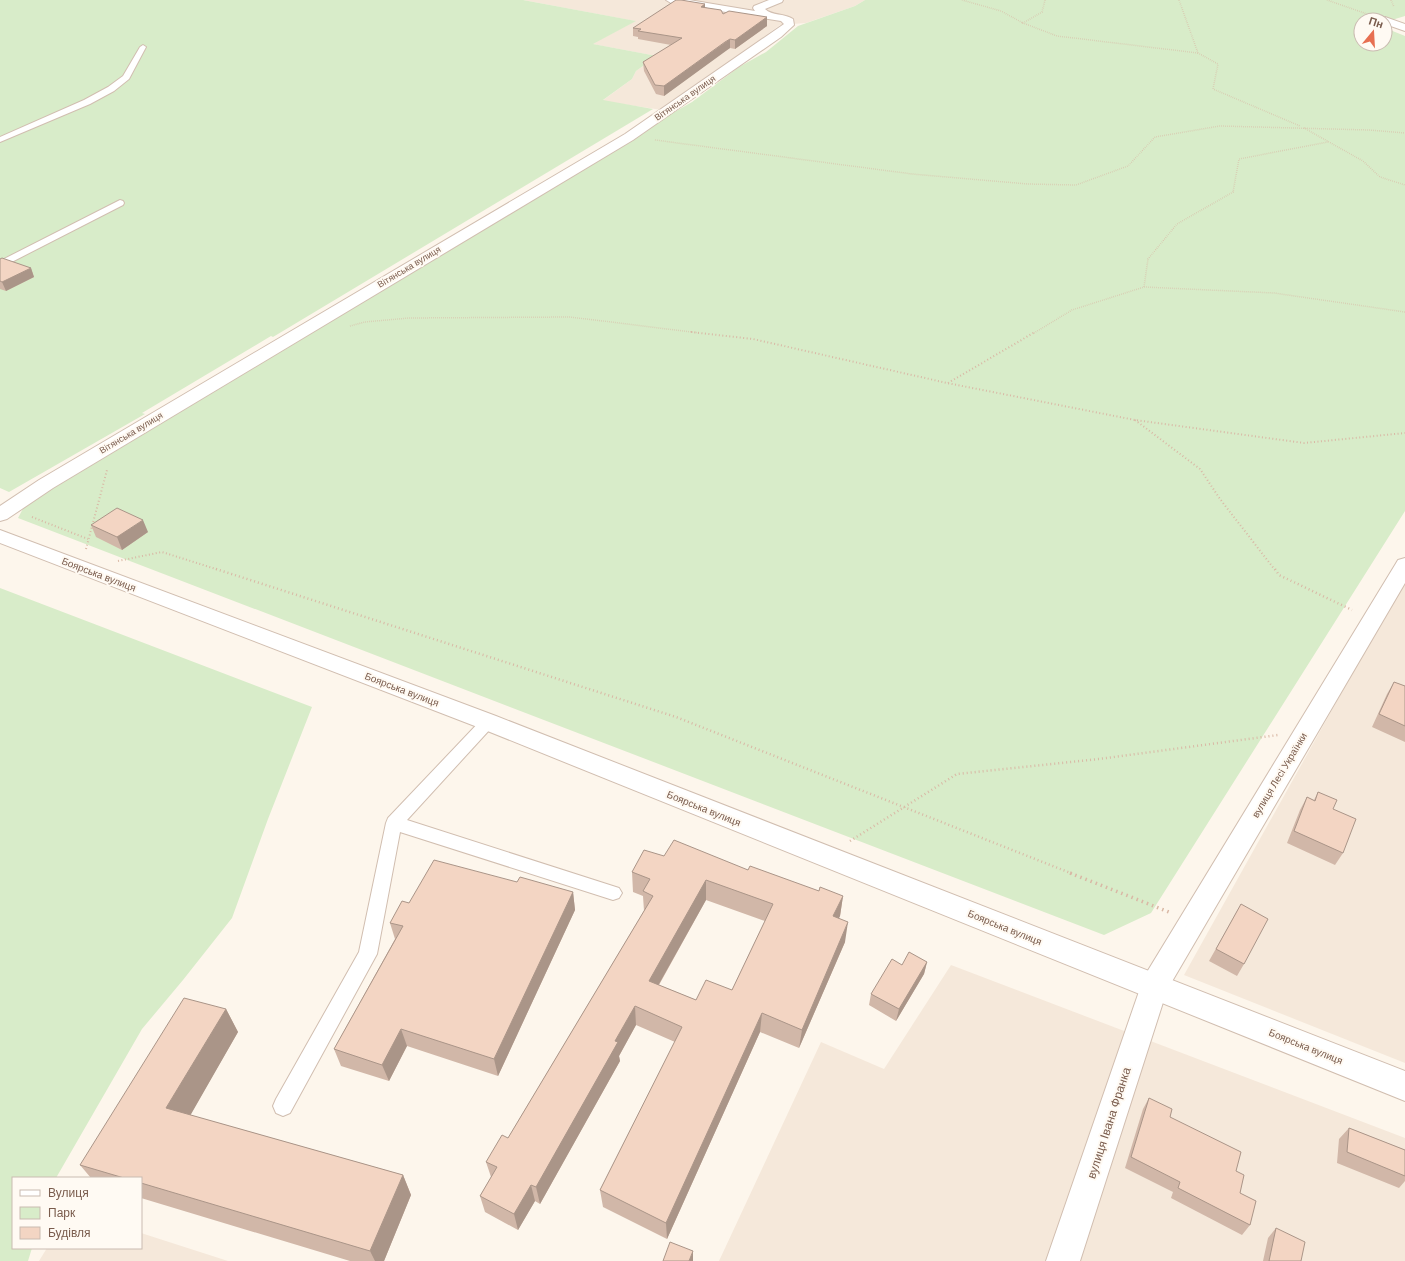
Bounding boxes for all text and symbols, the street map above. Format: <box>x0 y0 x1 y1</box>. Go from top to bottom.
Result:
north arrow <box>1353 12 1393 52</box>
text: Пн <box>1367 14 1385 31</box>
street label: Вітянська вулиця <box>652 72 718 124</box>
street label: Вітянська вулиця <box>375 243 443 291</box>
street label: Вітянська вулиця <box>97 409 165 457</box>
street label: Боярська вулиця <box>60 554 138 595</box>
street label: Боярська вулиця <box>363 669 441 710</box>
street label: вулиця Лесі Українки <box>1249 730 1310 820</box>
street label: Боярська вулиця <box>665 788 743 829</box>
street label: Боярська вулиця <box>966 907 1044 948</box>
street label: Боярська вулиця <box>1267 1026 1345 1067</box>
street label: вулиця Івана Франка <box>1083 1065 1135 1181</box>
legend <box>12 1177 142 1249</box>
text: Вулиця <box>48 1185 89 1201</box>
text: Парк <box>48 1205 76 1221</box>
text: Будівля <box>48 1225 90 1241</box>

